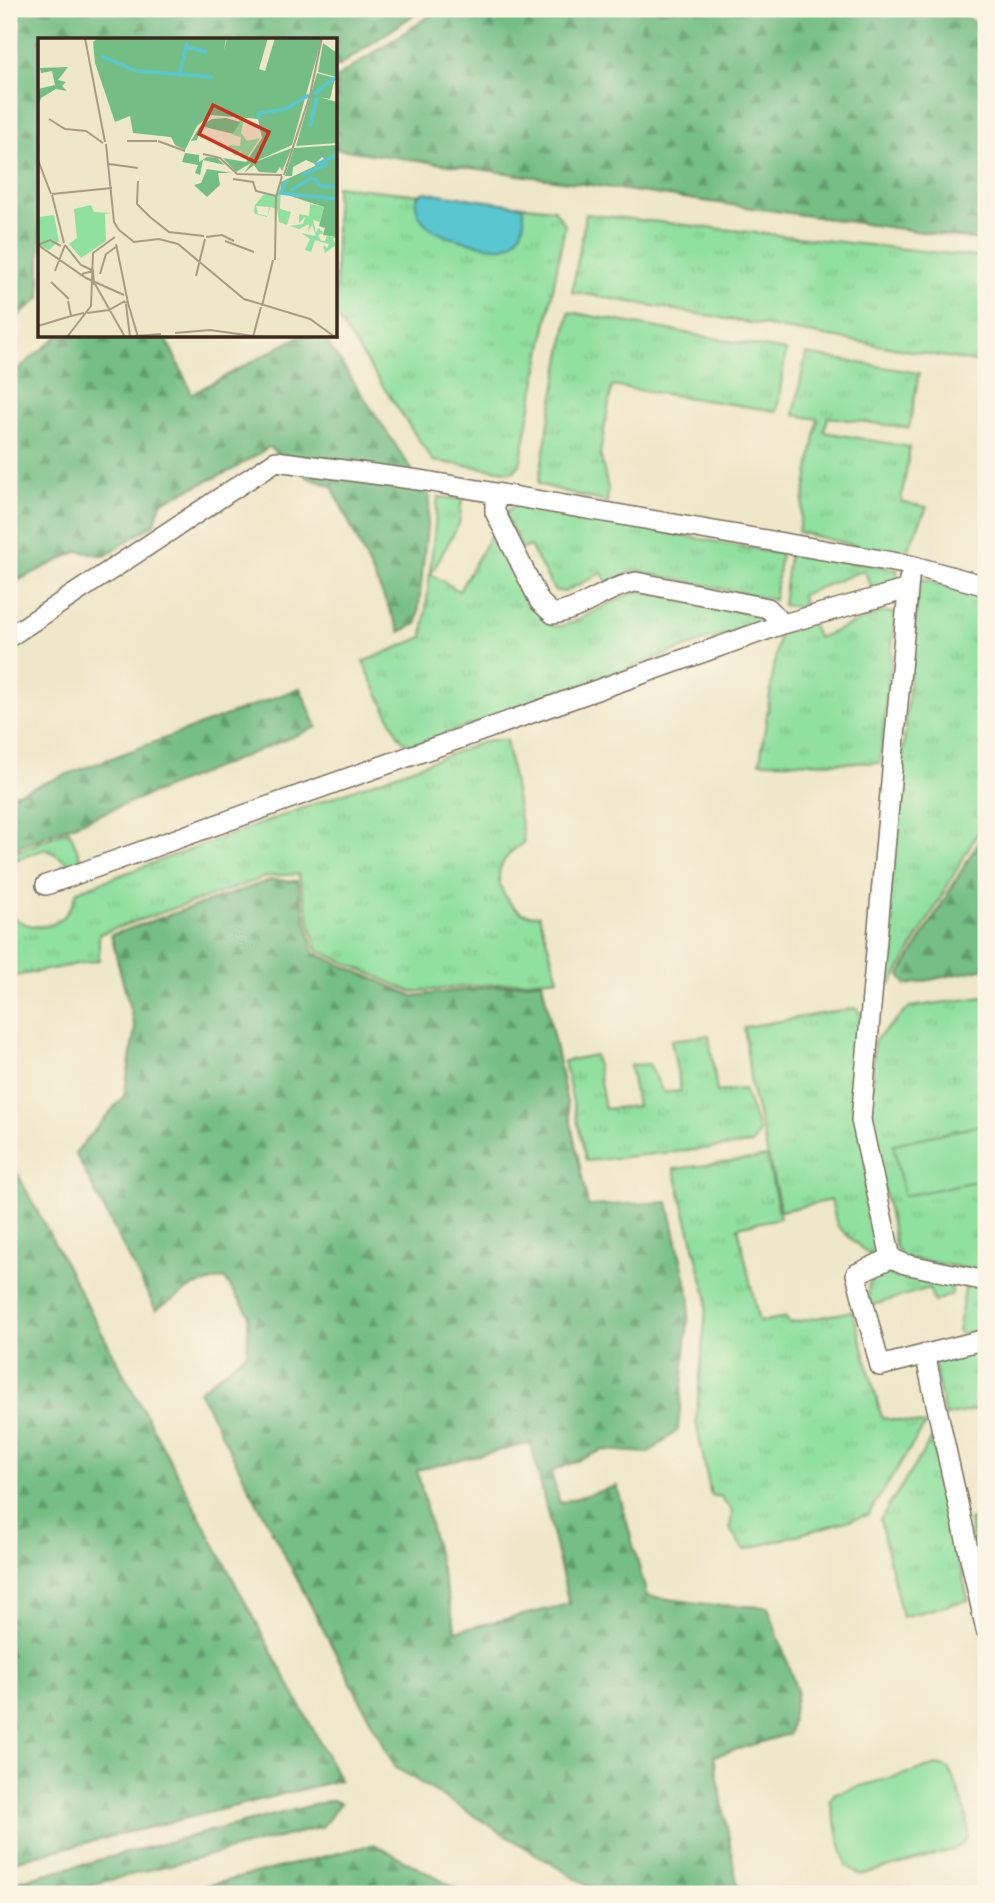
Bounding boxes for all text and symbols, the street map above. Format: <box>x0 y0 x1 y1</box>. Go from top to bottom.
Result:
inset map <box>38 38 338 338</box>

